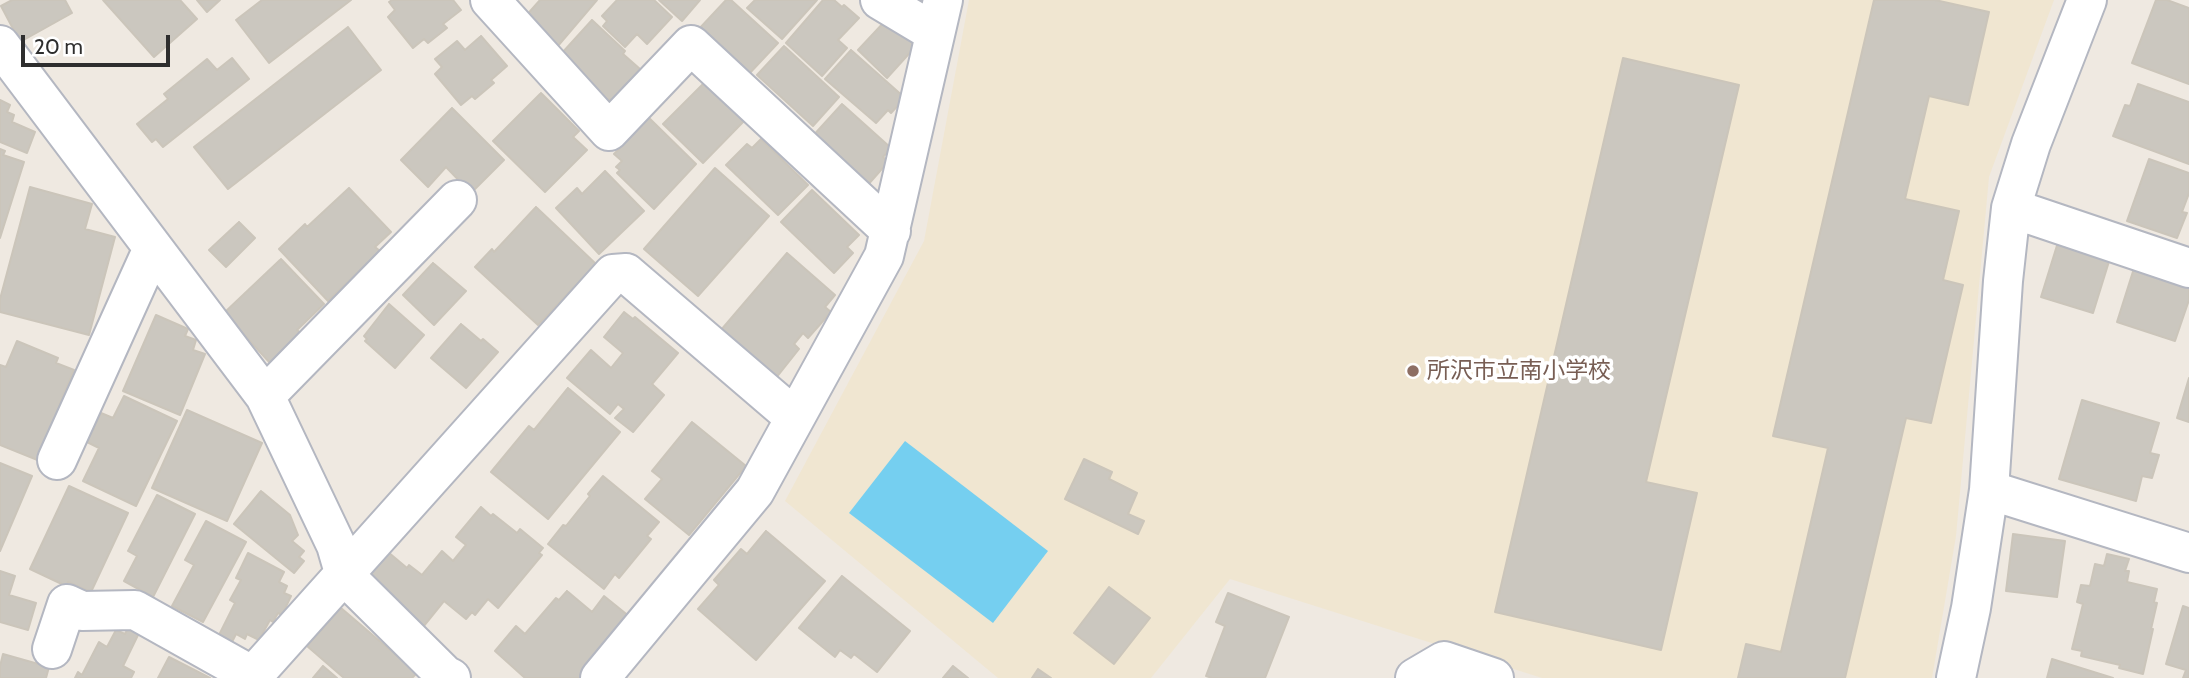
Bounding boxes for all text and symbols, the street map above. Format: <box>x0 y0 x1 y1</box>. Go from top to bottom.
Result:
scale bar <box>24 21 173 65</box>
text: 20 m <box>34 34 83 59</box>
place label: 所沢市立南小学校 <box>1427 357 1611 385</box>
marker: 所沢市立南小学校 <box>1405 363 1421 379</box>

